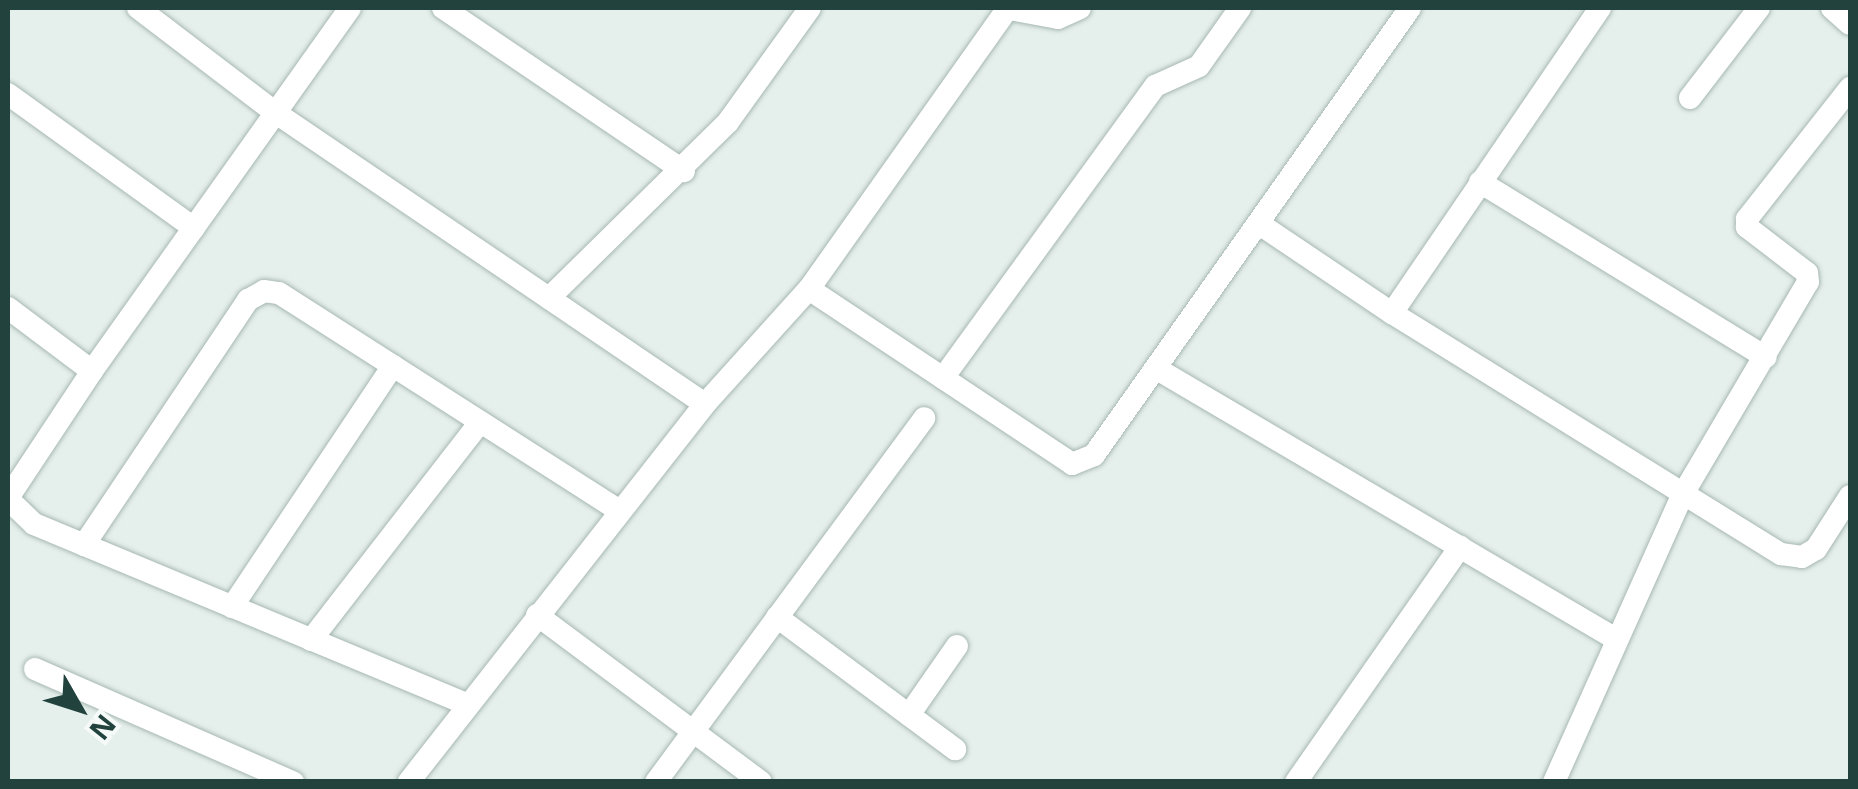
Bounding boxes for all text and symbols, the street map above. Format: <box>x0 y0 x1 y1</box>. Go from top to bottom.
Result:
north arrow <box>30 659 130 759</box>
text: N <box>81 707 125 749</box>

